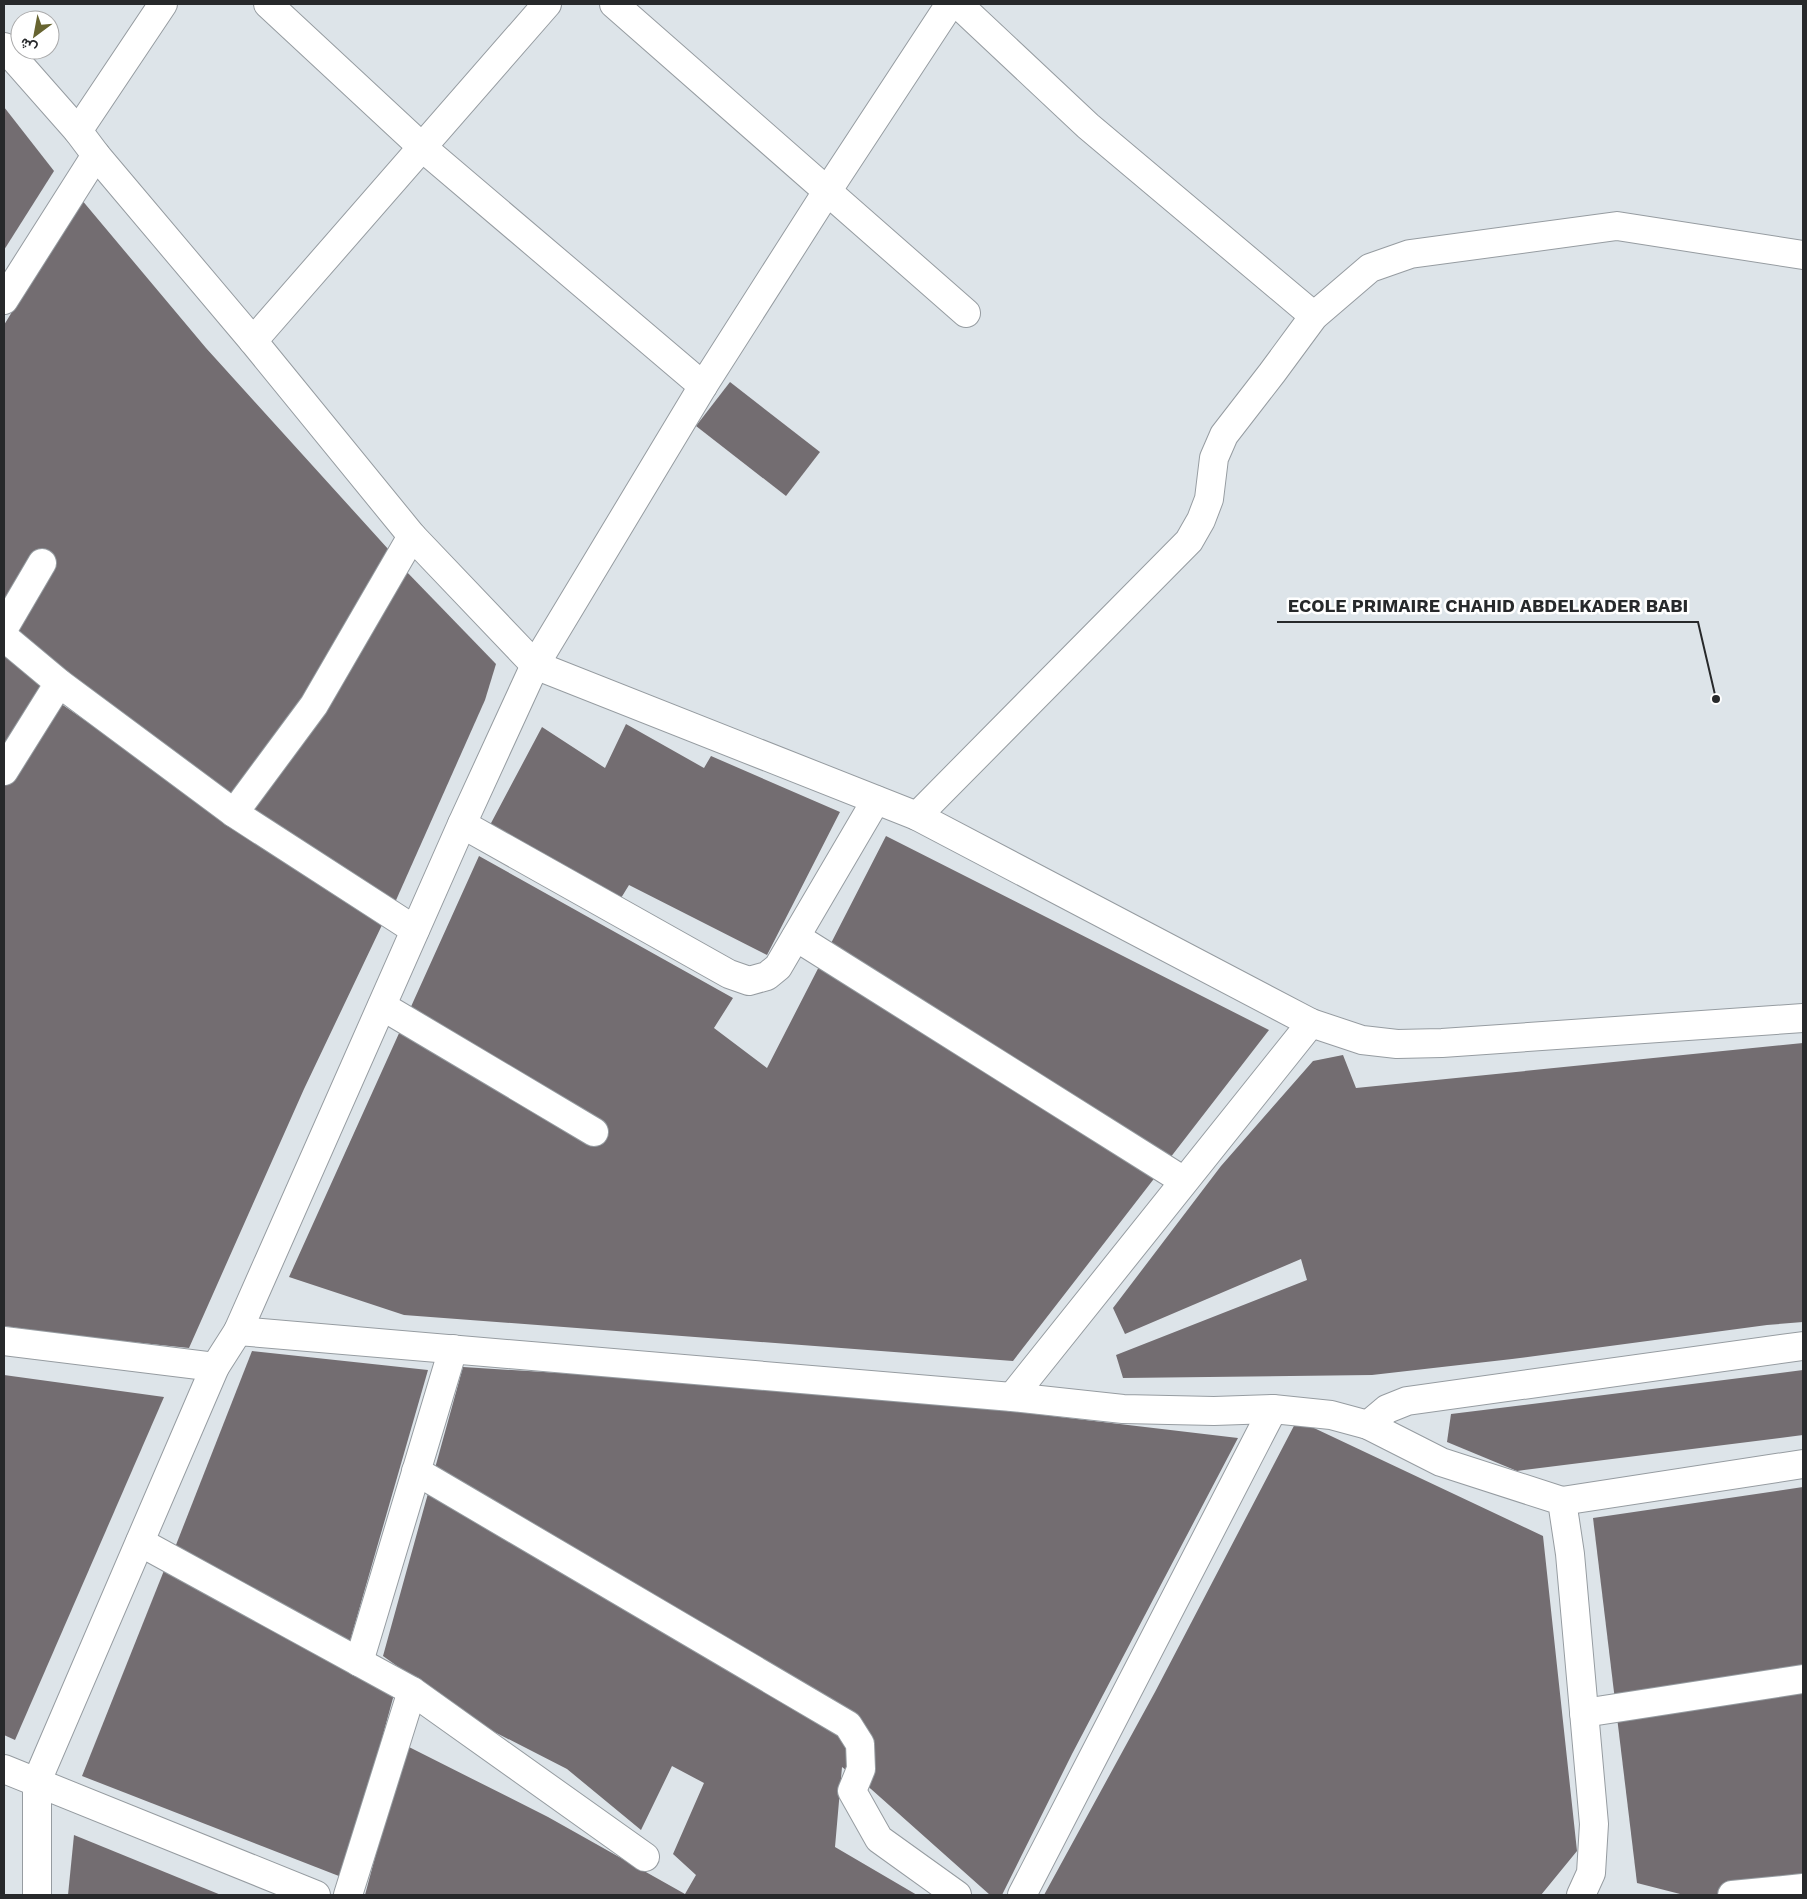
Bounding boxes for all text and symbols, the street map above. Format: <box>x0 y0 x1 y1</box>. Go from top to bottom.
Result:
north arrow <box>10 10 60 60</box>
text: ش <box>17 34 40 57</box>
callout: ECOLE PRIMAIRE CHAHID ABDELKADER BABI <box>1277 589 1698 622</box>
text: ECOLE PRIMAIRE CHAHID ABDELKADER BABI <box>1288 595 1688 616</box>

